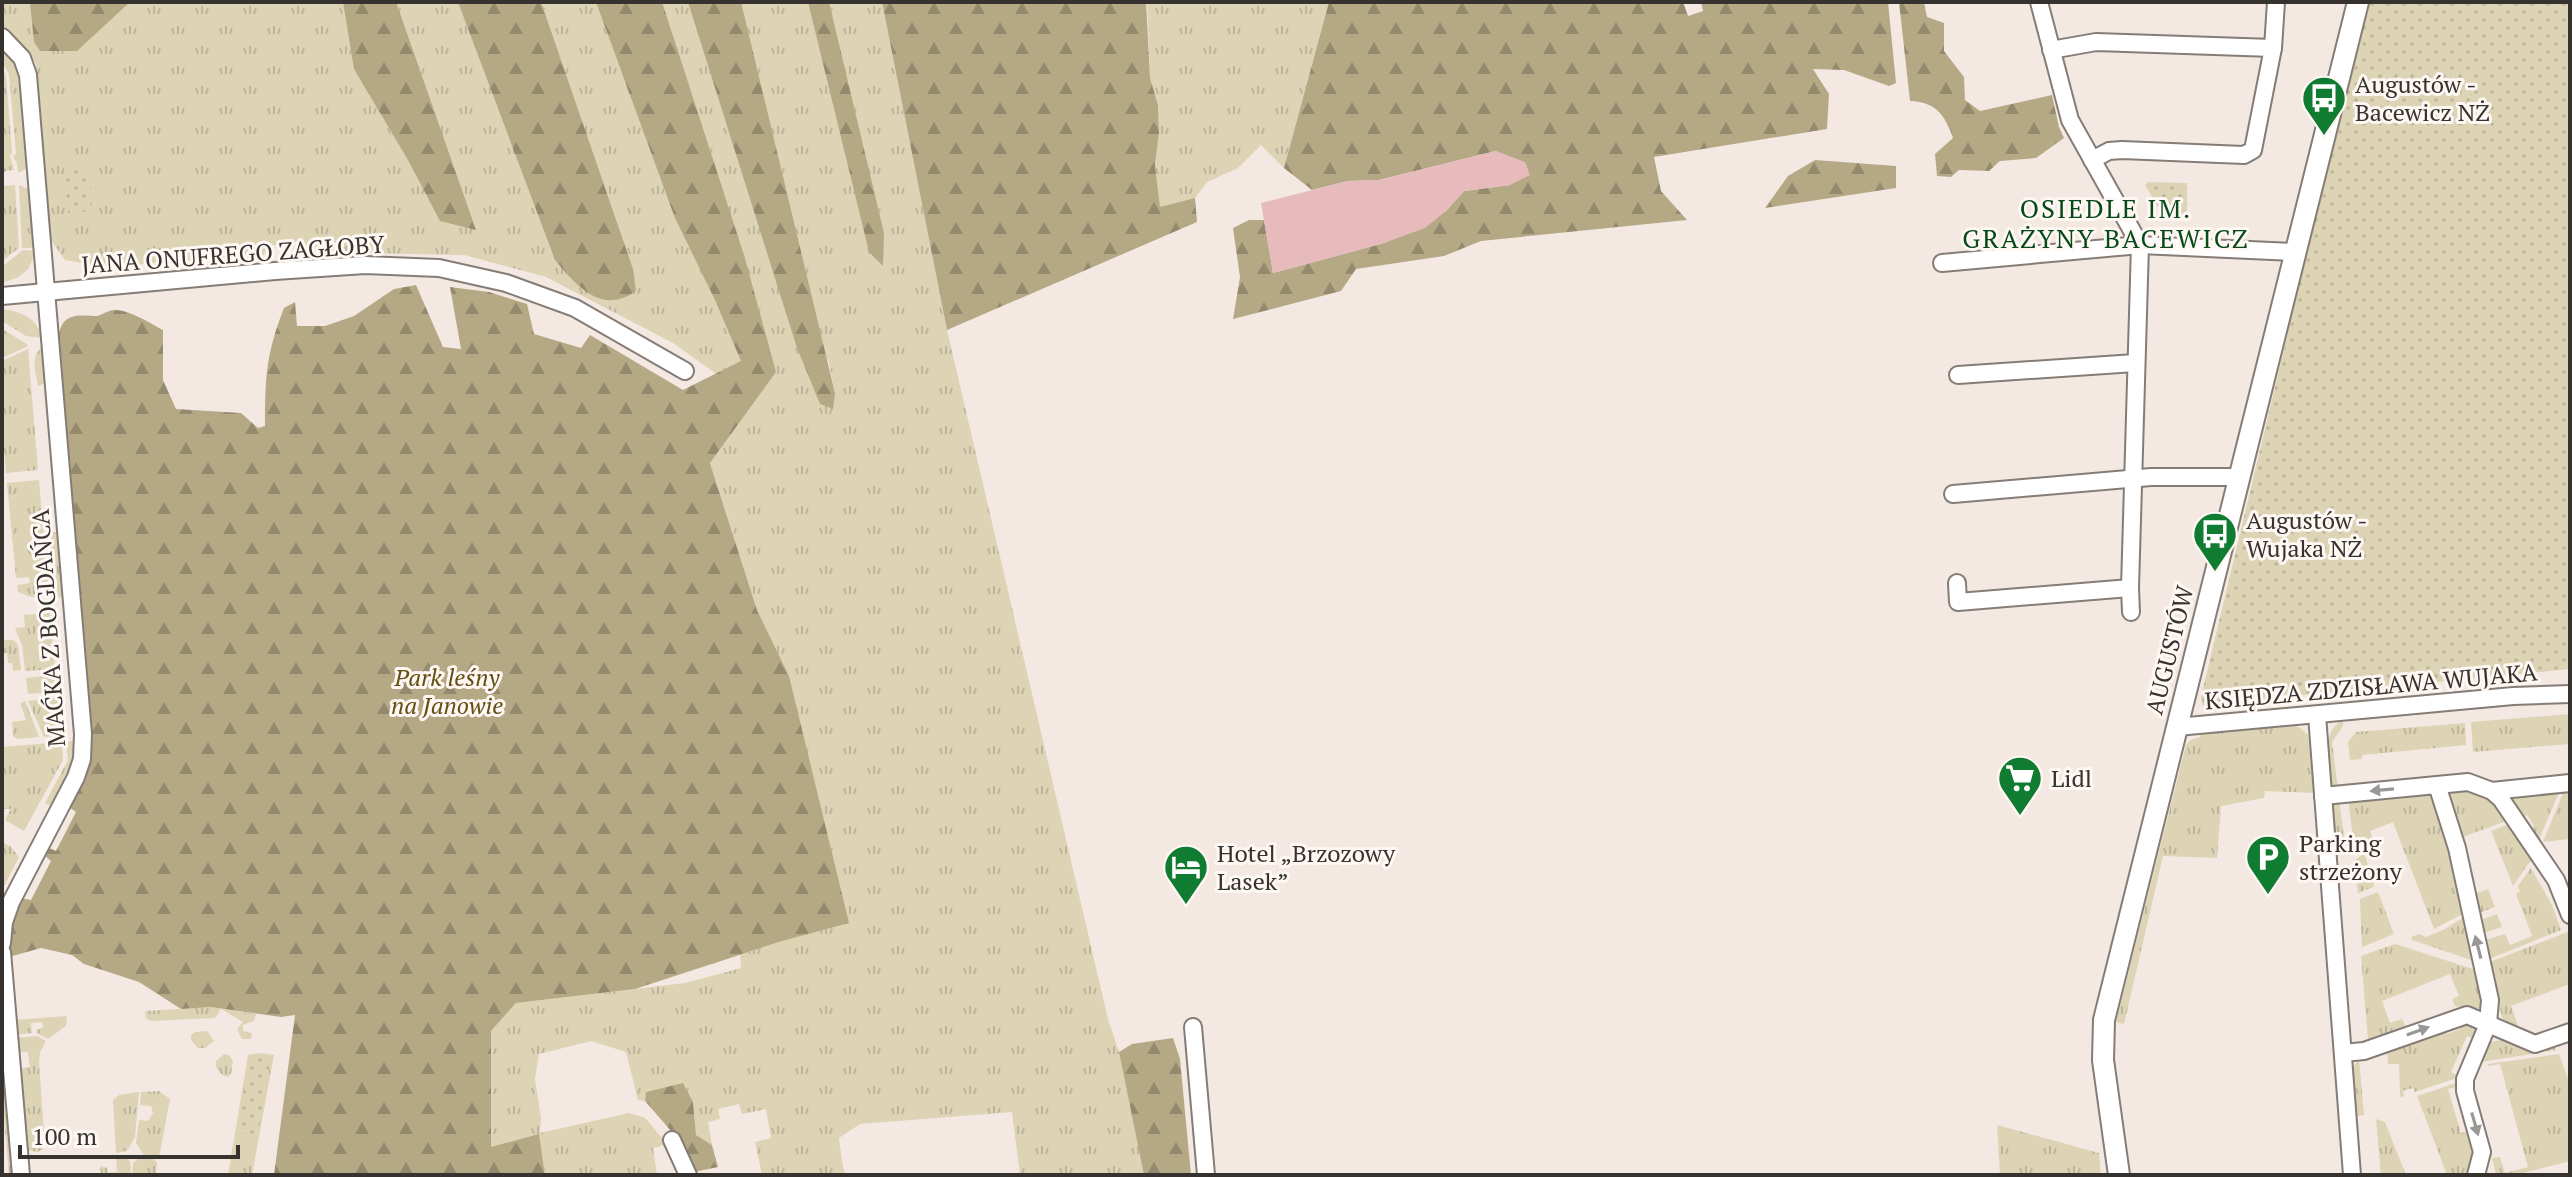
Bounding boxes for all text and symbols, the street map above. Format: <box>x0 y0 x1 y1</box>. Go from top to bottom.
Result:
place label: Augustów - Bacewicz NŻ <box>2355 68 2490 128</box>
bus stop icon: Augustów - Bacewicz NŻ <box>2300 74 2348 137</box>
district label: OSIEDLE IM. GRAŻYNY BACEWICZ <box>1962 191 2250 255</box>
street label: JANA ONUFREGO ZAGŁOBY <box>80 227 386 281</box>
place label: Augustów - Wujaka NŻ <box>2246 504 2367 564</box>
street label: MAĆKA Z BOGDAŃCA <box>24 507 72 748</box>
bus stop icon: Augustów - Wujaka NŻ <box>2191 510 2239 573</box>
street label: AUGUSTÓW <box>2138 582 2201 718</box>
street label: KSIĘDZA ZDZISŁAWA WUJAKA <box>2203 655 2539 716</box>
park label: Park leśny na Janowie <box>391 661 503 721</box>
supermarket icon: Lidl <box>1996 754 2044 817</box>
place label: Lidl <box>2051 762 2092 794</box>
one-way arrow <box>2369 784 2394 797</box>
place label: Parking strzeżony <box>2299 827 2403 887</box>
parking icon: Parking strzeżony <box>2244 833 2292 896</box>
place label: Hotel „Brzozowy Lasek” <box>1217 837 1396 897</box>
hotel icon: Hotel „Brzozowy Lasek” <box>1162 843 1210 906</box>
one-way arrow <box>2471 935 2484 960</box>
one-way arrow <box>2406 1025 2430 1037</box>
scale bar <box>20 1109 238 1159</box>
one-way arrow <box>2469 1111 2481 1136</box>
text: 100 m <box>32 1120 97 1152</box>

